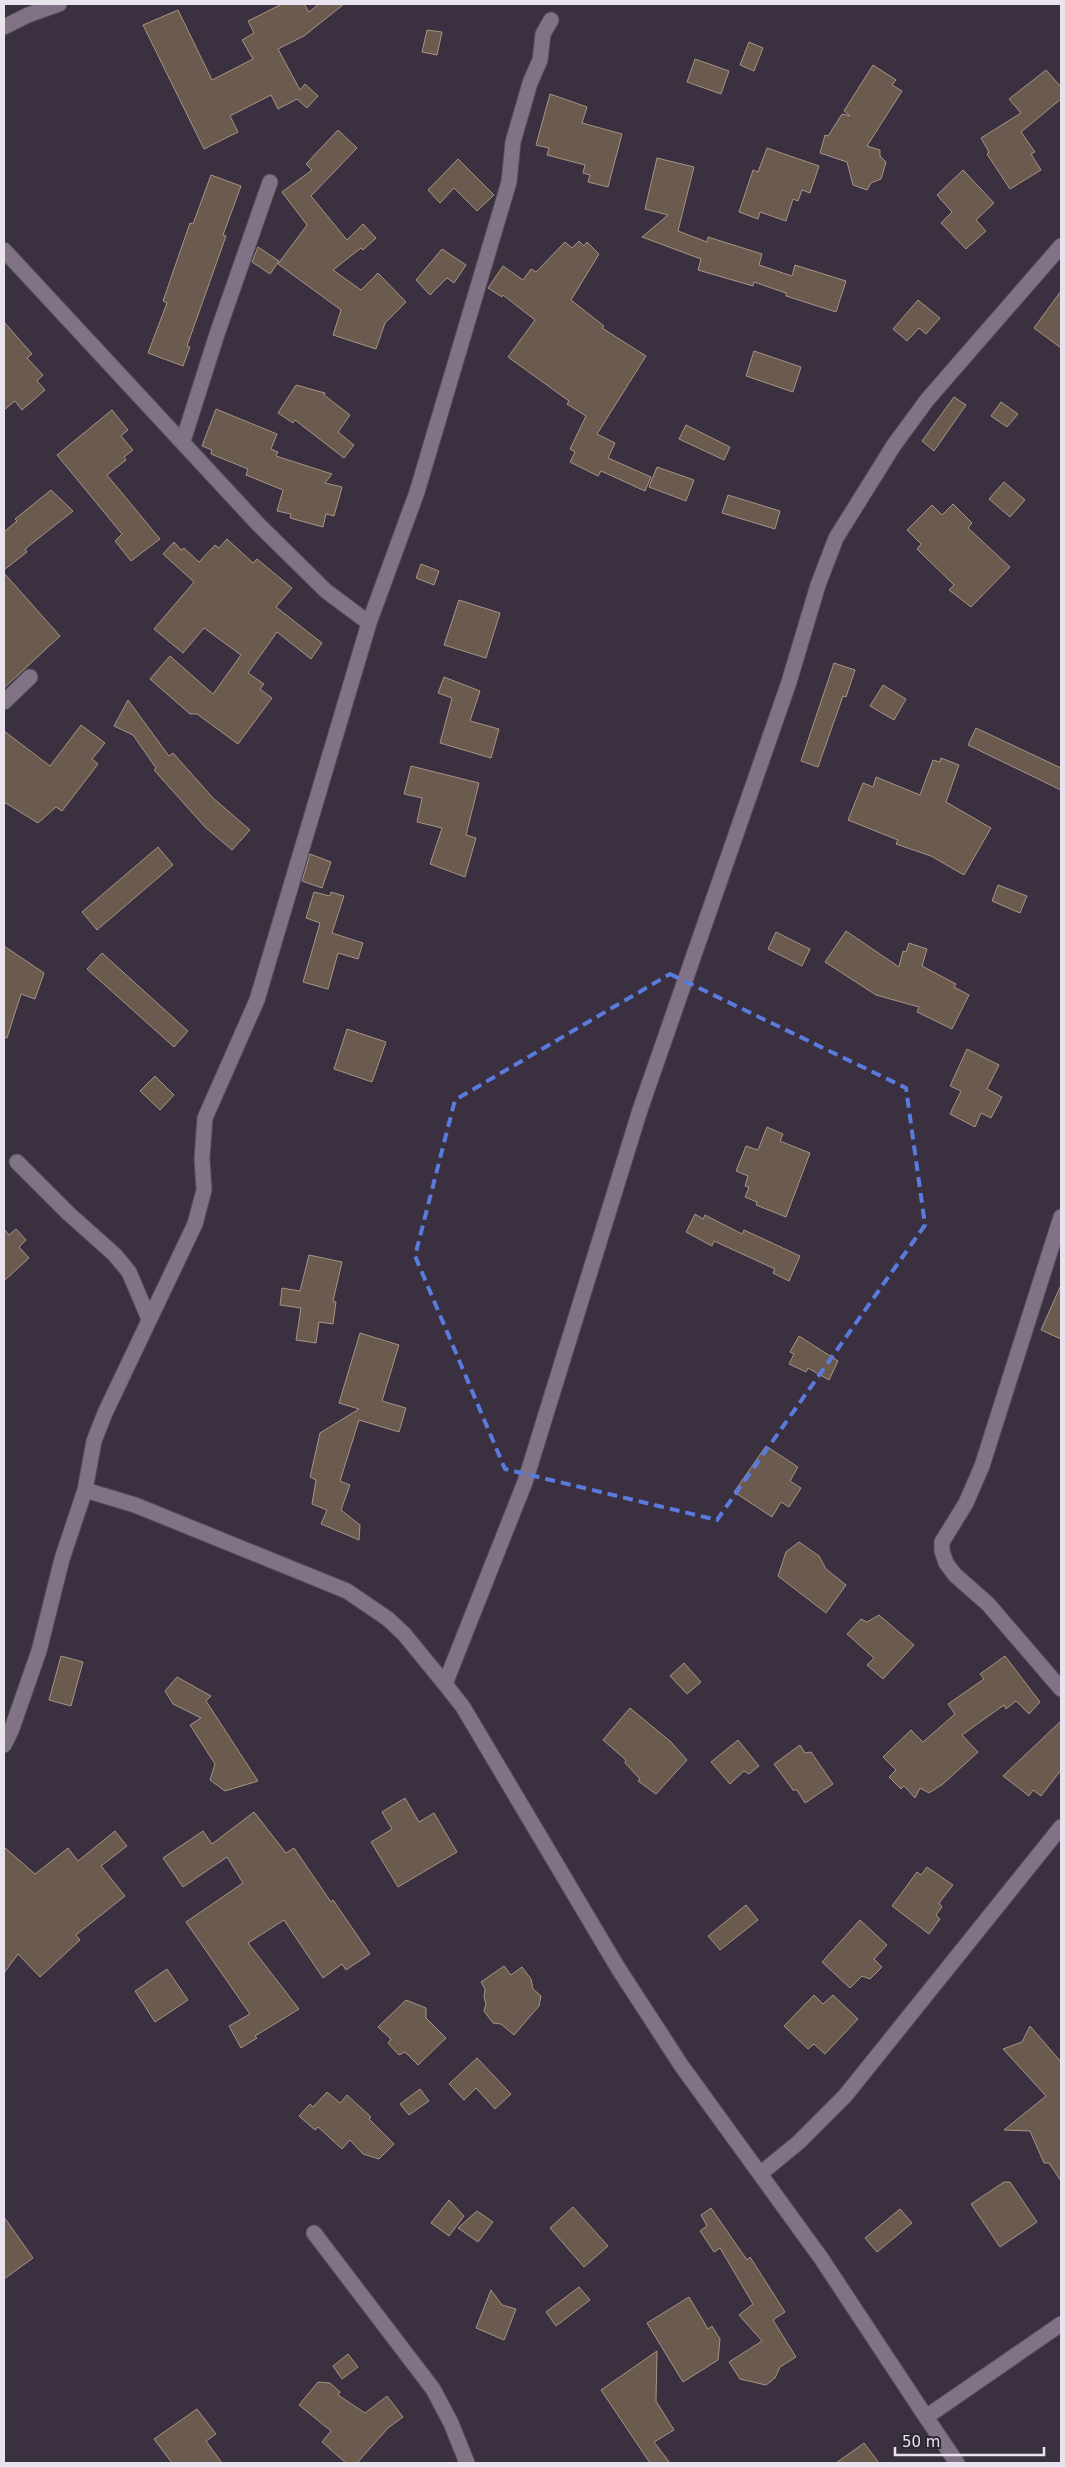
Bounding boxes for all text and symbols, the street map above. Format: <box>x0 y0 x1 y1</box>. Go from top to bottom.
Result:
scale bar <box>895 2424 1044 2456</box>
text: 50 m <box>902 2433 940 2451</box>

